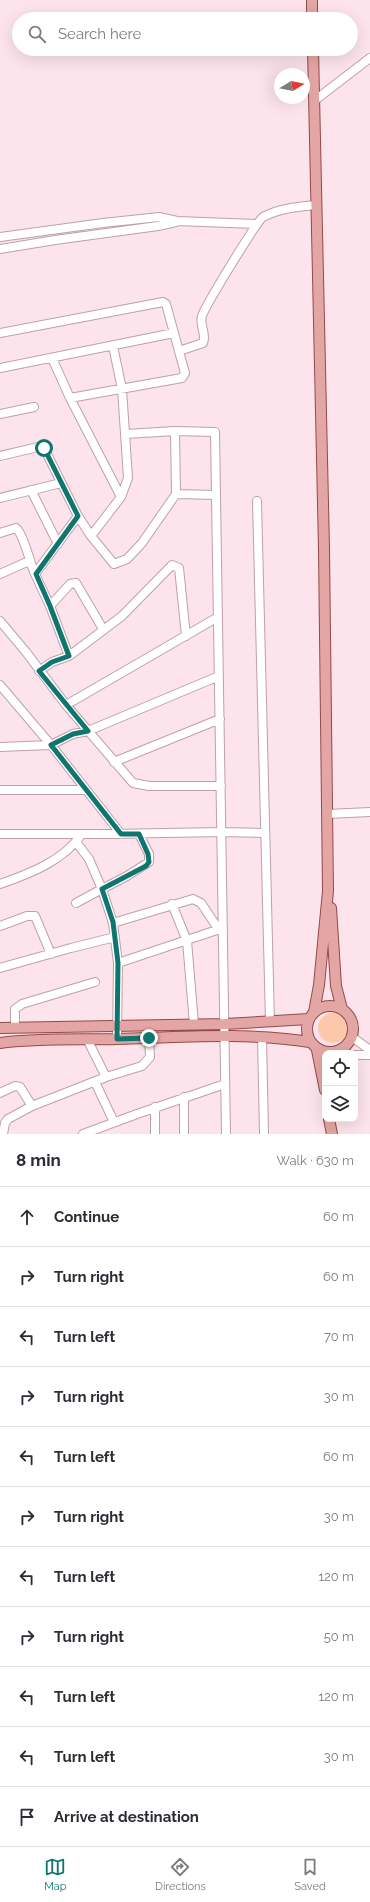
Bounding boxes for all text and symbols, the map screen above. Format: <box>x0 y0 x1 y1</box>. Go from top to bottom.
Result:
search box <box>12 12 358 56</box>
icon: search <box>26 23 48 45</box>
text: Search here <box>58 25 141 43</box>
north arrow <box>274 68 310 104</box>
route start <box>35 439 53 457</box>
route end <box>140 1029 158 1047</box>
map controls <box>322 1050 358 1122</box>
button: locate <box>322 1050 358 1086</box>
button: layers <box>322 1086 358 1122</box>
text: 8 min <box>16 1150 61 1170</box>
text: Walk · 630 m <box>276 1153 354 1168</box>
icon: ahead <box>16 1206 38 1228</box>
text: Continue <box>54 1208 119 1226</box>
text: 60 m <box>323 1209 354 1224</box>
icon: right <box>16 1266 38 1288</box>
text: Turn right <box>54 1268 124 1286</box>
text: 60 m <box>323 1269 354 1284</box>
icon: left <box>16 1326 38 1348</box>
text: Turn left <box>54 1328 115 1346</box>
text: 70 m <box>324 1329 354 1344</box>
icon: right <box>16 1386 38 1408</box>
text: Turn right <box>54 1388 124 1406</box>
text: 30 m <box>324 1389 354 1404</box>
icon: left <box>16 1446 38 1468</box>
text: Turn left <box>54 1448 115 1466</box>
text: 60 m <box>323 1449 354 1464</box>
icon: right <box>16 1506 38 1528</box>
text: Turn right <box>54 1508 124 1526</box>
text: 30 m <box>324 1509 354 1524</box>
icon: left <box>16 1566 38 1588</box>
text: Turn left <box>54 1568 115 1586</box>
text: 120 m <box>318 1569 354 1584</box>
icon: right <box>16 1626 38 1648</box>
text: Turn right <box>54 1628 124 1646</box>
text: 50 m <box>324 1629 354 1644</box>
icon: left <box>16 1686 38 1708</box>
text: Turn left <box>54 1688 115 1706</box>
text: 120 m <box>318 1689 354 1704</box>
icon: left <box>16 1746 38 1768</box>
text: Turn left <box>54 1748 115 1766</box>
text: 30 m <box>324 1749 354 1764</box>
icon: arrive <box>16 1806 38 1828</box>
text: Arrive at destination <box>54 1808 199 1826</box>
tab: Map <box>44 1856 67 1893</box>
tab: Directions <box>155 1856 206 1893</box>
tab: Saved <box>294 1856 326 1893</box>

